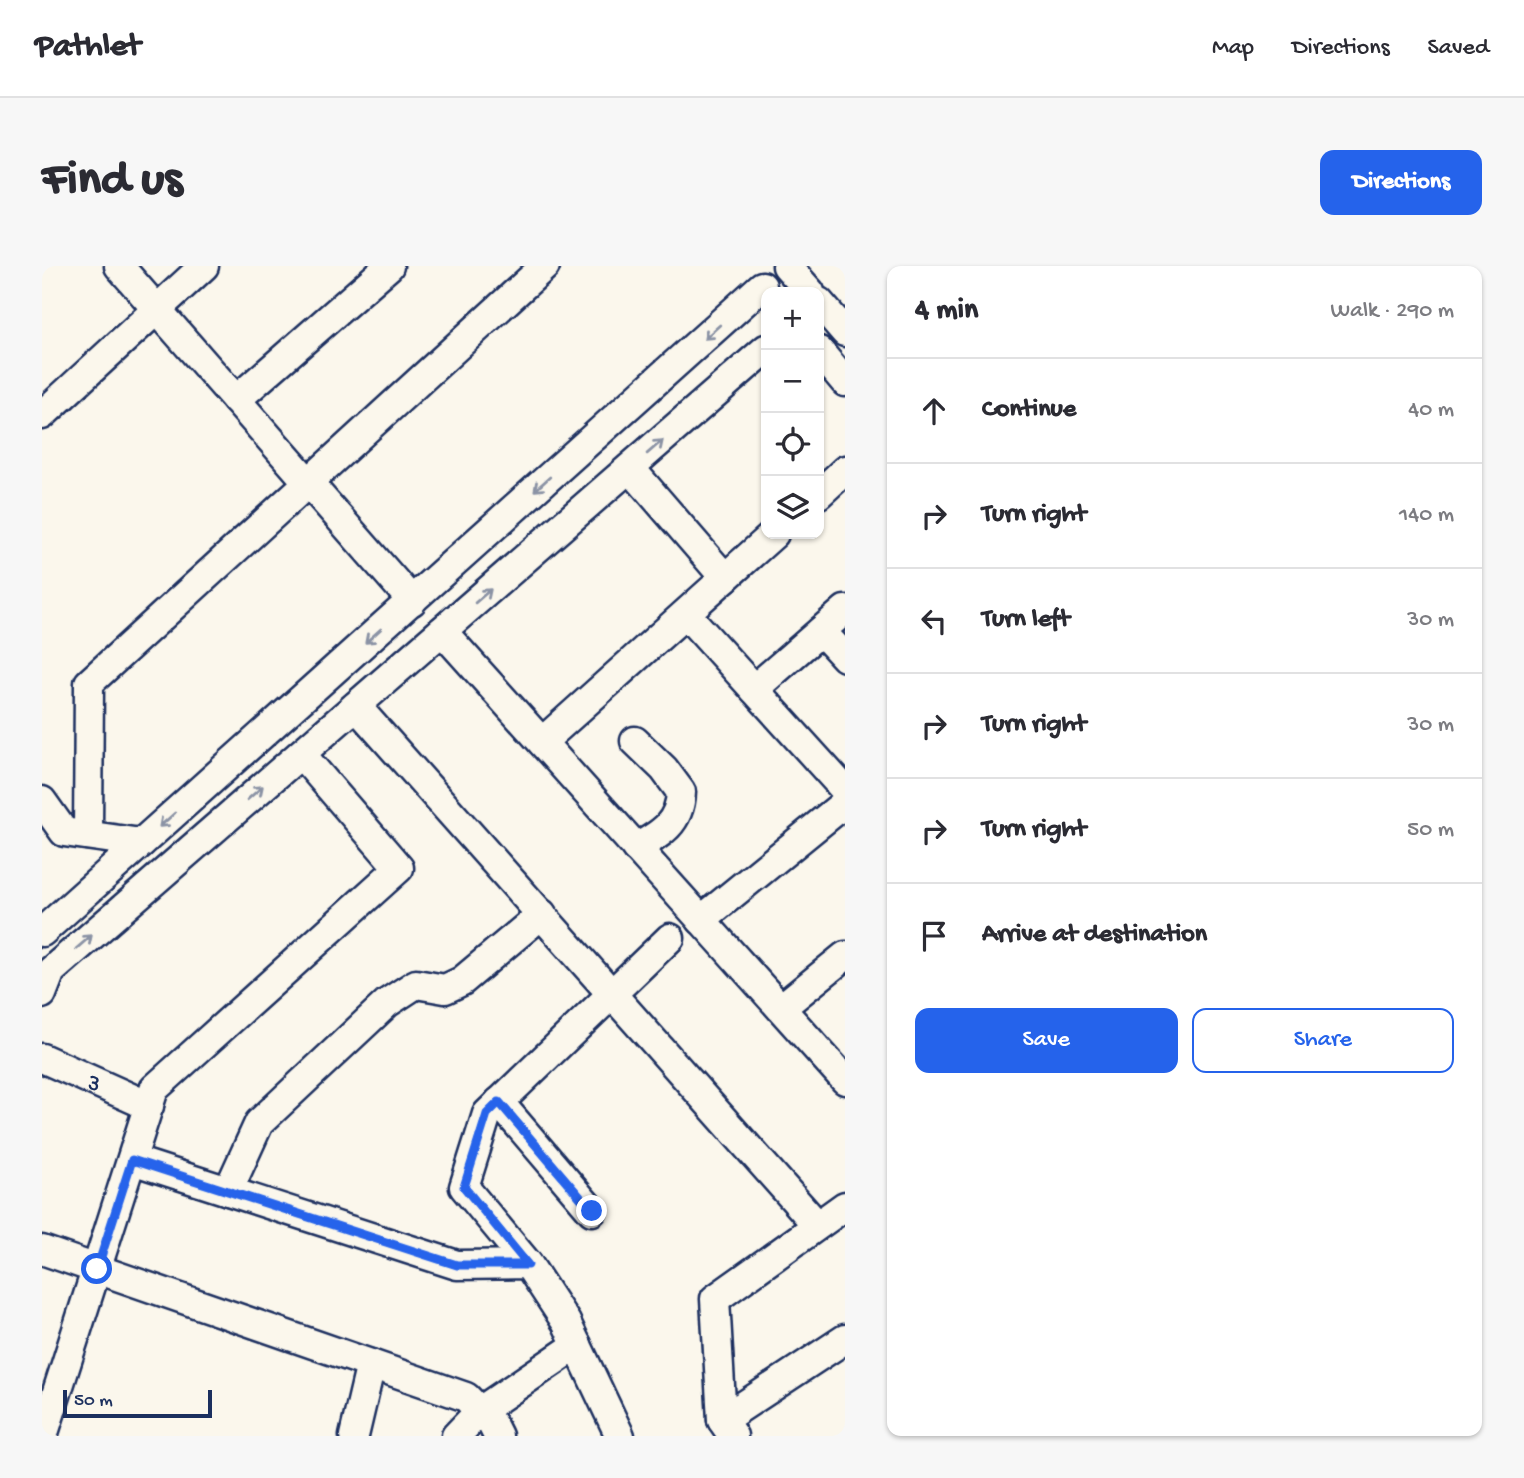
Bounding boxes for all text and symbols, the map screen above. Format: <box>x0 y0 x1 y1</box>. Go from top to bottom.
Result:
text: Pathlet <box>35 29 141 67</box>
text: Map <box>1212 34 1254 63</box>
text: Directions <box>1292 34 1390 63</box>
text: Saved <box>1428 34 1489 63</box>
button: Directions <box>1320 150 1482 215</box>
text: Find us <box>42 153 182 211</box>
map controls <box>761 287 824 539</box>
button: + <box>761 287 824 350</box>
text: 4 min <box>915 294 978 329</box>
text: Walk · 290 m <box>1331 298 1454 325</box>
one-way arrow <box>703 324 721 340</box>
button: − <box>761 350 824 413</box>
icon: ahead <box>915 392 953 430</box>
text: Continue <box>982 395 1076 426</box>
text: 40 m <box>1408 397 1454 424</box>
button: locate <box>761 413 824 476</box>
one-way arrow <box>645 439 663 455</box>
one-way arrow <box>533 476 551 492</box>
button: layers <box>761 476 824 539</box>
icon: right <box>915 497 953 535</box>
text: Turn right <box>982 500 1086 531</box>
text: 140 m <box>1399 502 1454 529</box>
one-way arrow <box>473 588 491 604</box>
icon: left <box>915 602 953 640</box>
text: Turn left <box>982 605 1070 636</box>
text: 30 m <box>1407 607 1454 634</box>
one-way arrow <box>364 628 382 644</box>
icon: right <box>915 707 953 745</box>
text: Turn right <box>982 710 1086 741</box>
text: 30 m <box>1407 712 1454 739</box>
one-way arrow <box>246 785 264 801</box>
one-way arrow <box>158 812 176 828</box>
icon: right <box>915 812 953 850</box>
text: Turn right <box>982 815 1086 846</box>
text: 50 m <box>1407 817 1454 844</box>
icon: arrive <box>915 917 953 955</box>
text: Arrive at destination <box>982 920 1207 951</box>
one-way arrow <box>74 934 92 950</box>
button: Save <box>915 1008 1178 1073</box>
button: Share <box>1192 1008 1454 1073</box>
street label: 3 <box>81 1069 105 1101</box>
route end <box>576 1195 607 1226</box>
route start <box>81 1253 112 1284</box>
scale bar <box>63 1387 212 1419</box>
text: 50 m <box>74 1390 113 1413</box>

